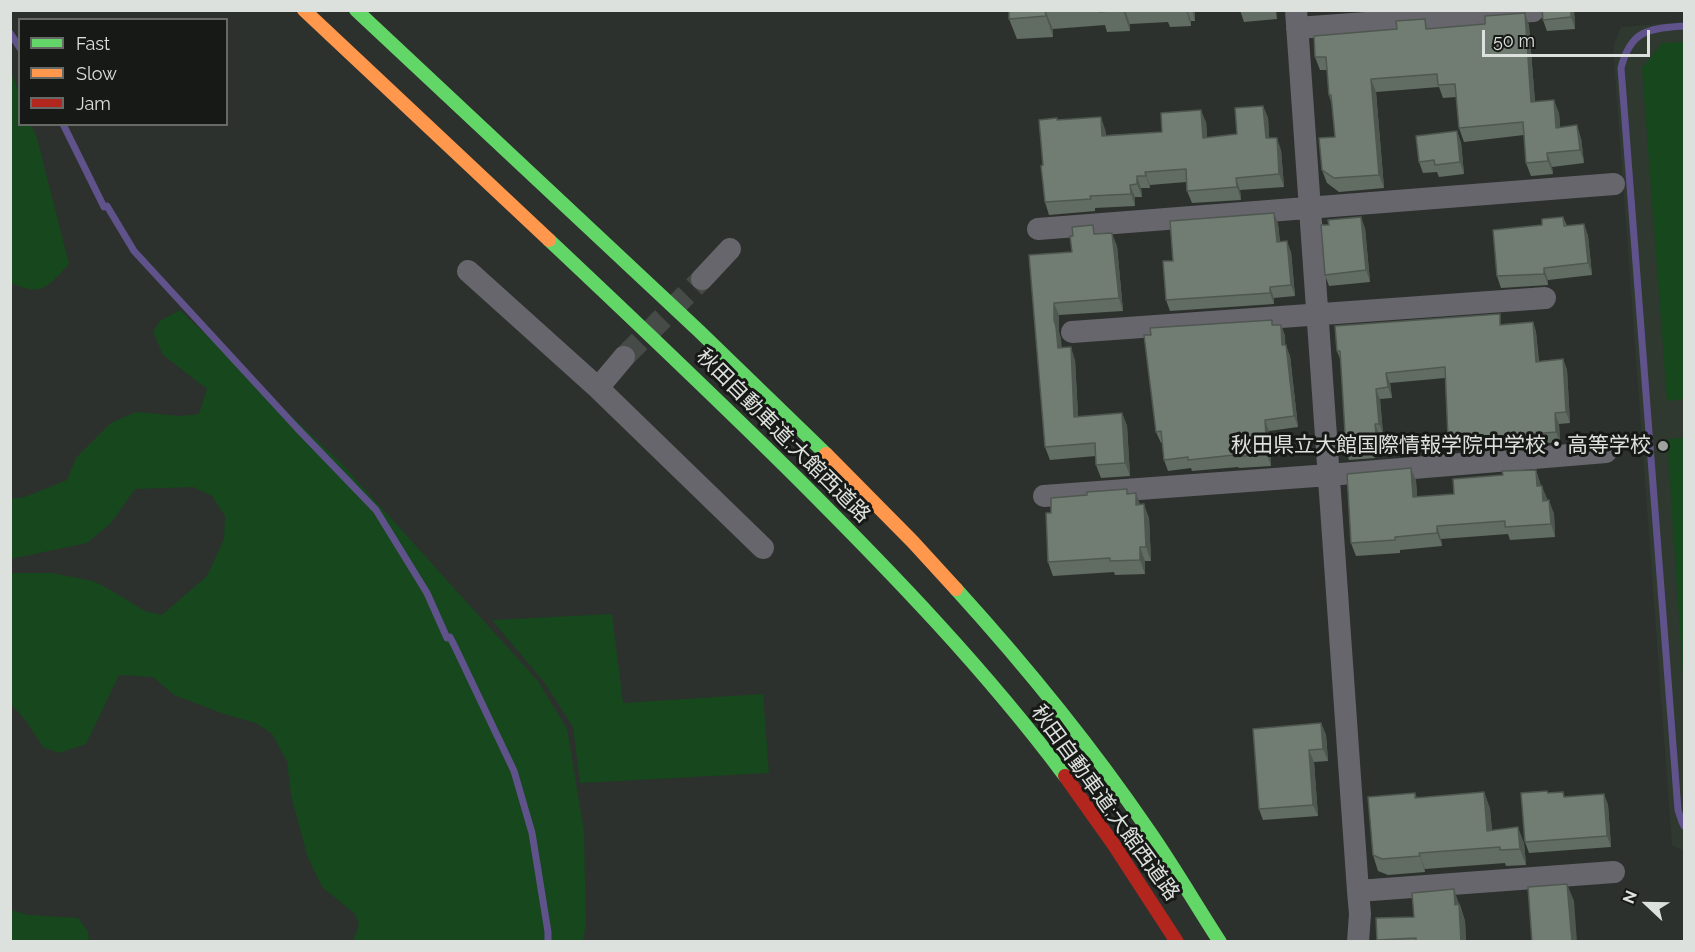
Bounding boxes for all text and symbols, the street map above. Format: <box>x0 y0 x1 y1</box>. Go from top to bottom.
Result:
legend <box>18 18 228 126</box>
scale bar <box>1485 18 1653 56</box>
text: 50 m <box>1493 30 1535 51</box>
text: Fast <box>76 33 110 54</box>
text: Slow <box>76 63 117 84</box>
text: Jam <box>76 93 111 114</box>
street label: 秋田自動車道;大館西道路 <box>691 344 875 528</box>
place label: 秋田県立大館国際情報学院中学校・高等学校 <box>1231 433 1651 459</box>
marker: 秋田県立大館国際情報学院中学校・高等学校 <box>1656 439 1670 453</box>
street label: 秋田自動車道;大館西道路 <box>1026 700 1184 906</box>
north arrow <box>1617 874 1677 934</box>
text: N <box>1619 888 1641 906</box>

